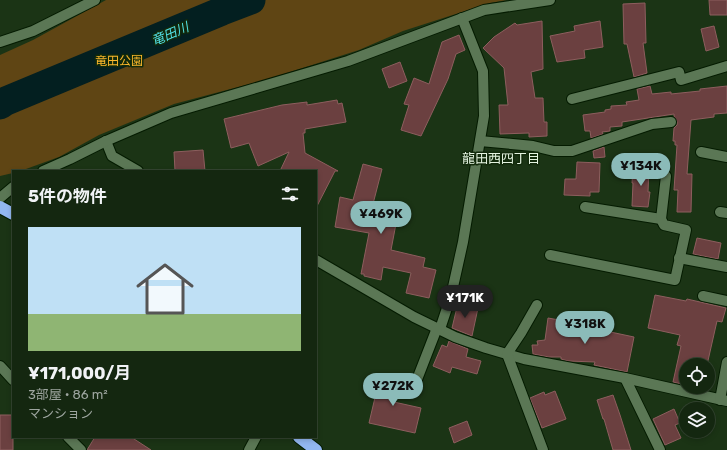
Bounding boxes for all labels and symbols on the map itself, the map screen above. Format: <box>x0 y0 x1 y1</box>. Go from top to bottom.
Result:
water label: 竜田川 <box>149 19 193 49</box>
park label: 竜田公園 <box>95 54 143 68</box>
district label: 龍田西四丁目 <box>462 151 540 166</box>
pin: ¥134K <box>613 153 669 187</box>
pin: ¥469K <box>353 201 409 235</box>
pin: ¥171K <box>437 285 493 319</box>
pin: ¥318K <box>557 311 613 345</box>
pin: ¥272K <box>365 373 421 407</box>

